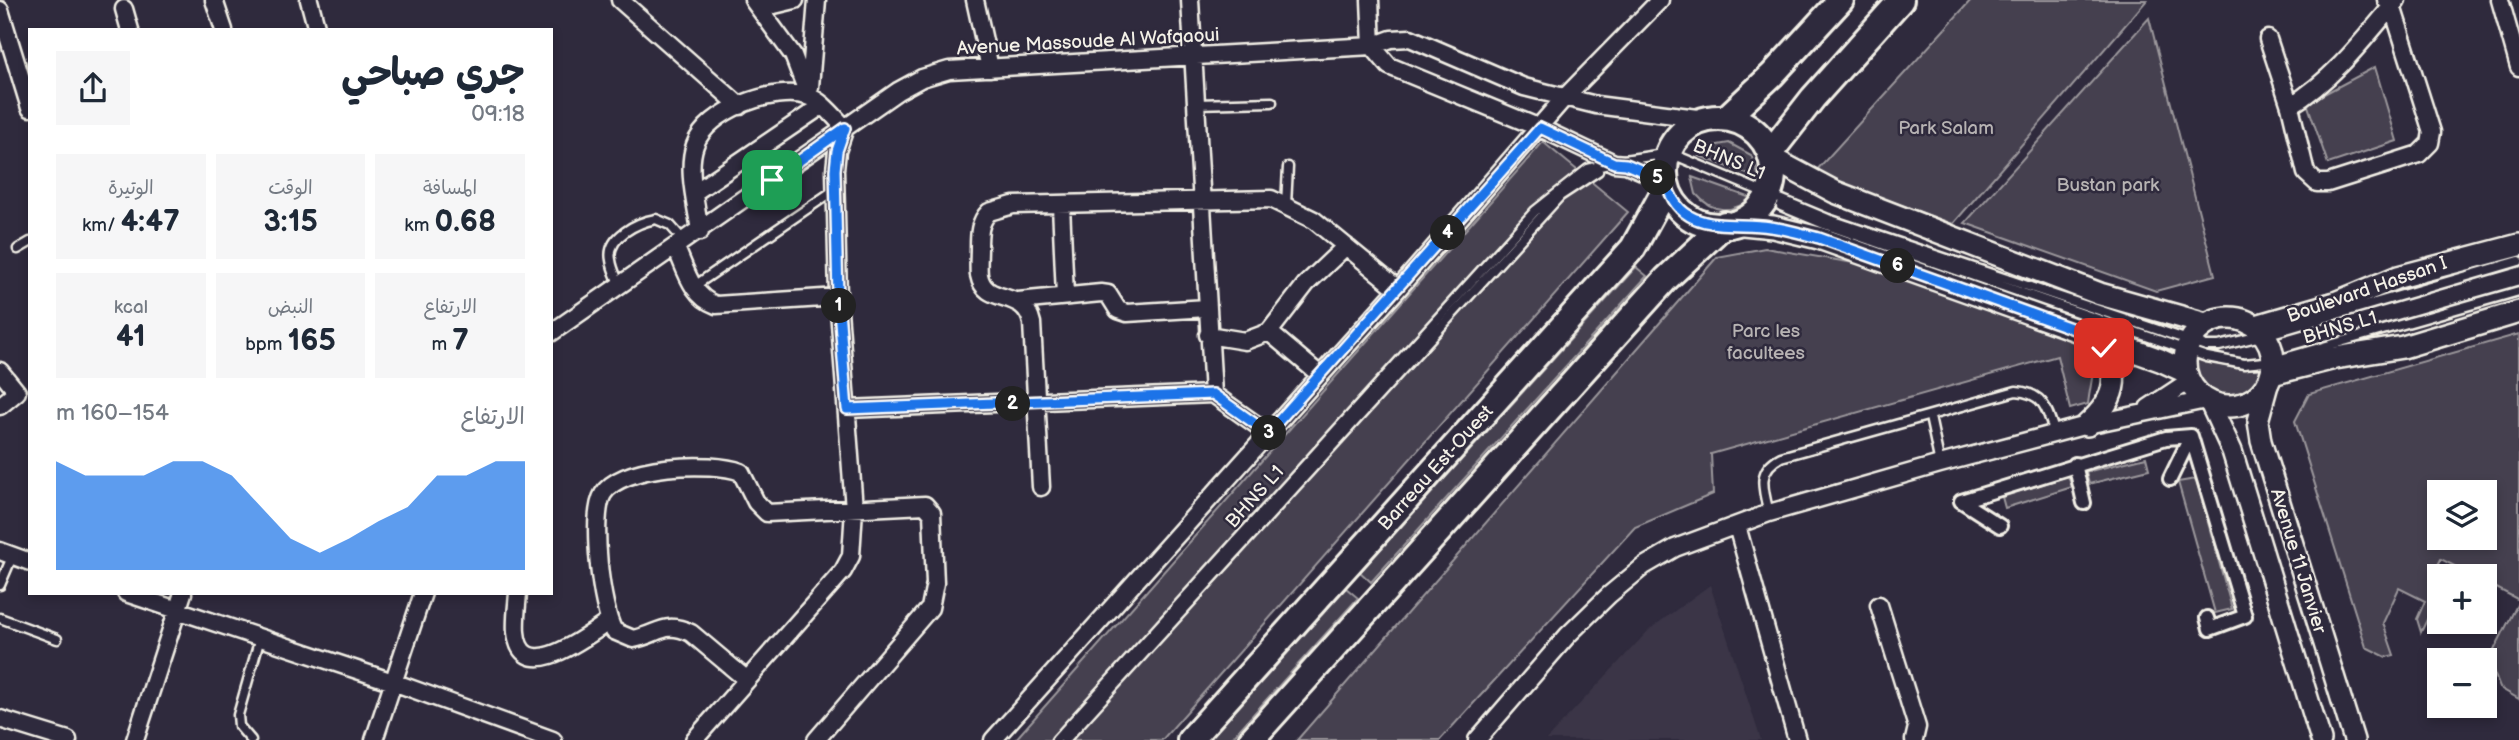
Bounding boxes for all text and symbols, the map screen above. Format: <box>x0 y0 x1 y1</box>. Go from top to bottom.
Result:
street label: Avenue Massoude Al Wafqaoui <box>956 24 1220 60</box>
button: share <box>56 51 130 125</box>
text: جري صباحي <box>341 51 525 96</box>
text: 09:18 <box>471 100 525 128</box>
park label: Park Salam <box>1898 117 1994 140</box>
street label: BHNS L1 <box>1689 135 1769 185</box>
pin <box>742 150 802 210</box>
pin: 5 <box>1640 160 1676 196</box>
icon: arrive <box>753 161 791 199</box>
text: 5 <box>1652 166 1663 189</box>
park label: Bustan park <box>2057 174 2160 197</box>
text: الوتيرة <box>108 177 154 200</box>
text: الوقت <box>268 177 313 200</box>
text: المسافة <box>423 177 477 200</box>
text: 4:47 <box>121 204 180 240</box>
text: 3:15 <box>263 204 318 240</box>
text: 0.68 <box>435 204 496 240</box>
text: /km <box>82 214 121 237</box>
text: km <box>404 214 435 237</box>
pin: 4 <box>1430 216 1466 250</box>
text: 4 <box>1442 221 1453 244</box>
pin: 6 <box>1881 248 1916 284</box>
street label: Boulevard Hassan I <box>2284 252 2450 328</box>
text: 6 <box>1892 254 1903 277</box>
pin: 1 <box>822 288 856 324</box>
text: 1 <box>835 294 843 317</box>
text: kcal <box>114 296 148 319</box>
text: النبض <box>268 296 313 319</box>
text: الارتفاع <box>424 296 477 319</box>
street label: BHNS L1 <box>2300 306 2380 350</box>
pin <box>2074 318 2134 378</box>
text: 41 <box>116 319 146 355</box>
park label: Parc les facultees <box>1727 320 1805 365</box>
text: 165 <box>288 323 336 359</box>
text: 7 <box>452 323 469 359</box>
icon: check <box>2085 329 2123 367</box>
text: bpm <box>245 333 288 356</box>
text: m <box>431 333 452 356</box>
pin: 2 <box>996 386 1030 422</box>
text: 2 <box>1007 392 1018 415</box>
text: 154–160 m <box>56 399 169 427</box>
street label: Barreau Est-Ouest <box>1374 400 1499 536</box>
text: الارتفاع <box>461 403 525 431</box>
pin: 3 <box>1252 416 1286 450</box>
text: 3 <box>1263 421 1274 444</box>
street label: BHNS L1 <box>1221 461 1289 533</box>
map controls <box>2427 480 2497 718</box>
button: layers <box>2427 480 2497 550</box>
street label: Avenue 11 Janvier <box>2265 486 2331 637</box>
button: + <box>2427 564 2497 634</box>
button: − <box>2427 648 2497 718</box>

